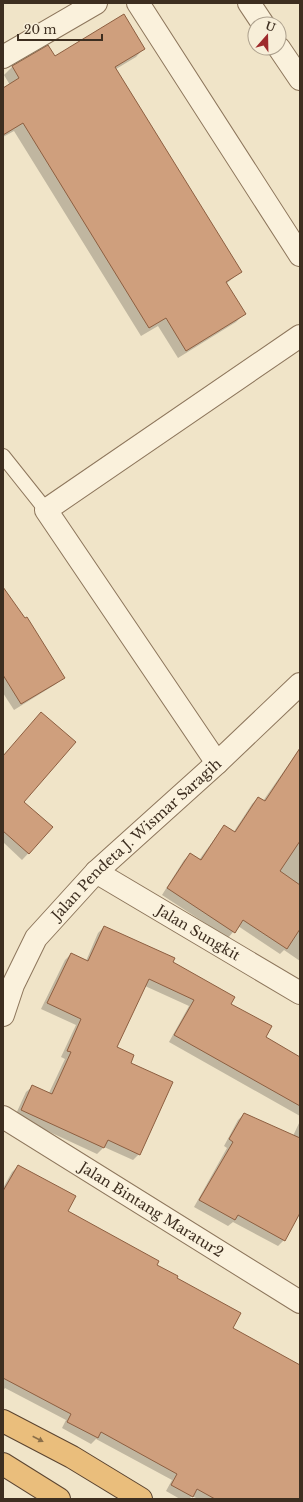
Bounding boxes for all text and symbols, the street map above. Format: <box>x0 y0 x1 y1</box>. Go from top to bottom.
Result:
scale bar <box>18 16 102 42</box>
north arrow <box>247 16 287 56</box>
text: U <box>263 18 278 35</box>
text: 20 m <box>24 22 56 37</box>
street label: Jalan Pendeta J. Wismar Saragih <box>46 754 225 925</box>
street label: Jalan Sungkit <box>152 900 244 965</box>
street label: Jalan Bintang Maratur2 <box>74 1157 227 1261</box>
one-way arrow <box>32 1436 43 1442</box>

